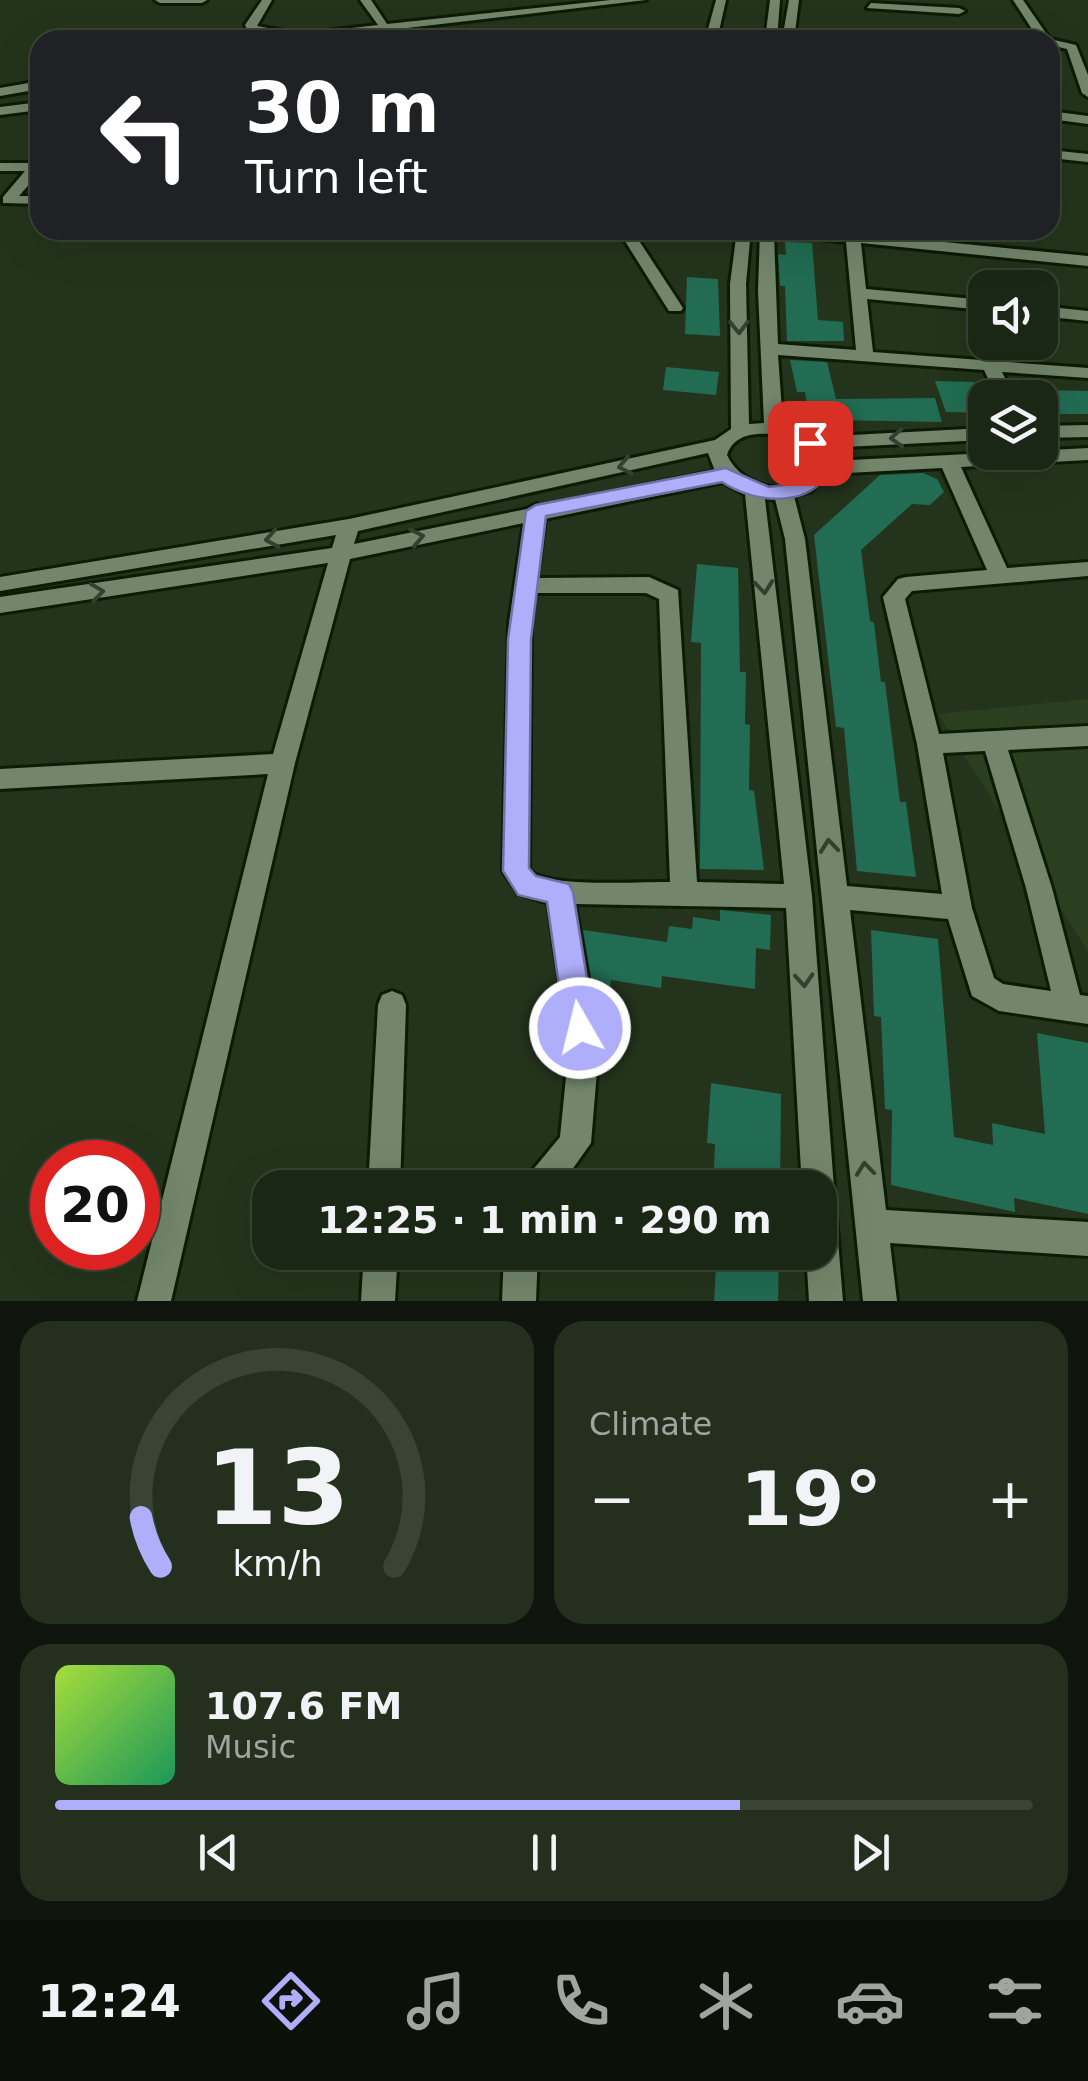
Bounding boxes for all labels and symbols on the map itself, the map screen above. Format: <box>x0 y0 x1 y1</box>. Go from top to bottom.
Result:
one-way arrow <box>728 320 750 336</box>
pin <box>768 401 853 486</box>
one-way arrow <box>889 427 905 448</box>
one-way arrow <box>617 454 634 475</box>
one-way arrow <box>264 528 281 549</box>
one-way arrow <box>408 528 425 549</box>
one-way arrow <box>753 579 775 595</box>
one-way arrow <box>88 582 105 603</box>
one-way arrow <box>819 838 841 854</box>
one-way arrow <box>793 972 815 988</box>
position arrow <box>528 976 632 1080</box>
speed limit sign: 20 <box>30 1140 160 1270</box>
one-way arrow <box>855 1161 876 1177</box>

